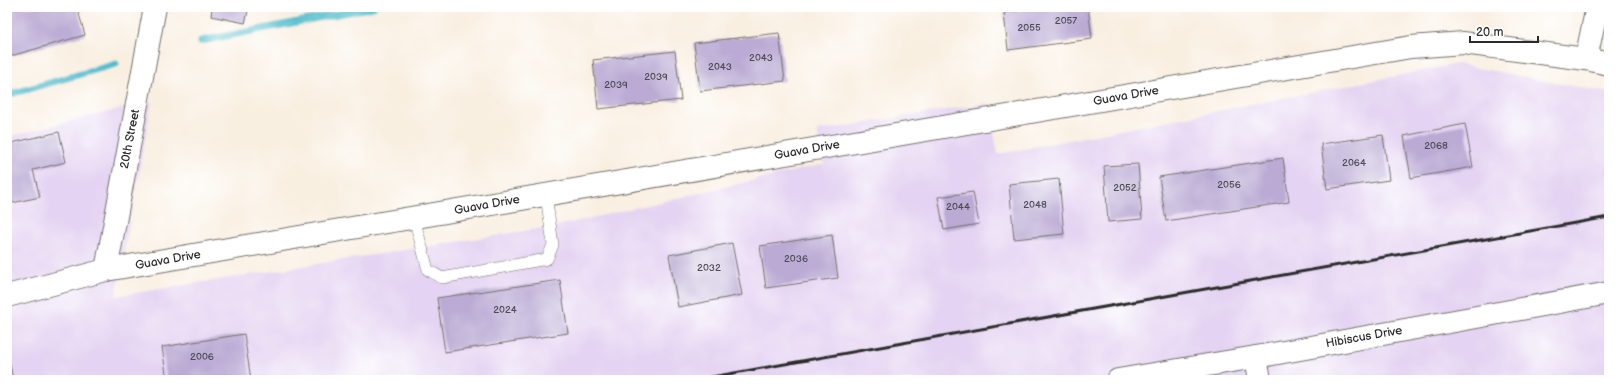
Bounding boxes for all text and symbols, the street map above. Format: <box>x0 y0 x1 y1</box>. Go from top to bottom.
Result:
house number: 2057 <box>1055 15 1077 27</box>
scale bar <box>1470 18 1538 44</box>
house number: 2055 <box>1017 22 1041 34</box>
text: 20 m <box>1476 25 1503 40</box>
house number: 2043 <box>749 52 773 64</box>
house number: 2043 <box>708 61 732 73</box>
house number: 2039 <box>644 71 668 83</box>
house number: 2039 <box>604 79 628 91</box>
street label: Guava Drive <box>1092 83 1160 109</box>
street label: 20th Street <box>117 108 143 170</box>
street label: Guava Drive <box>773 137 841 163</box>
house number: 2068 <box>1424 140 1448 152</box>
house number: 2064 <box>1342 157 1366 169</box>
house number: 2056 <box>1217 179 1241 191</box>
house number: 2052 <box>1113 182 1137 194</box>
street label: Guava Drive <box>453 192 521 218</box>
house number: 2048 <box>1023 199 1047 211</box>
house number: 2044 <box>946 201 970 213</box>
street label: Guava Drive <box>134 247 202 273</box>
house number: 2036 <box>784 253 808 265</box>
house number: 2032 <box>697 262 721 274</box>
house number: 2024 <box>493 304 517 316</box>
street label: Hibiscus Drive <box>1325 323 1403 351</box>
house number: 2006 <box>190 351 214 363</box>

